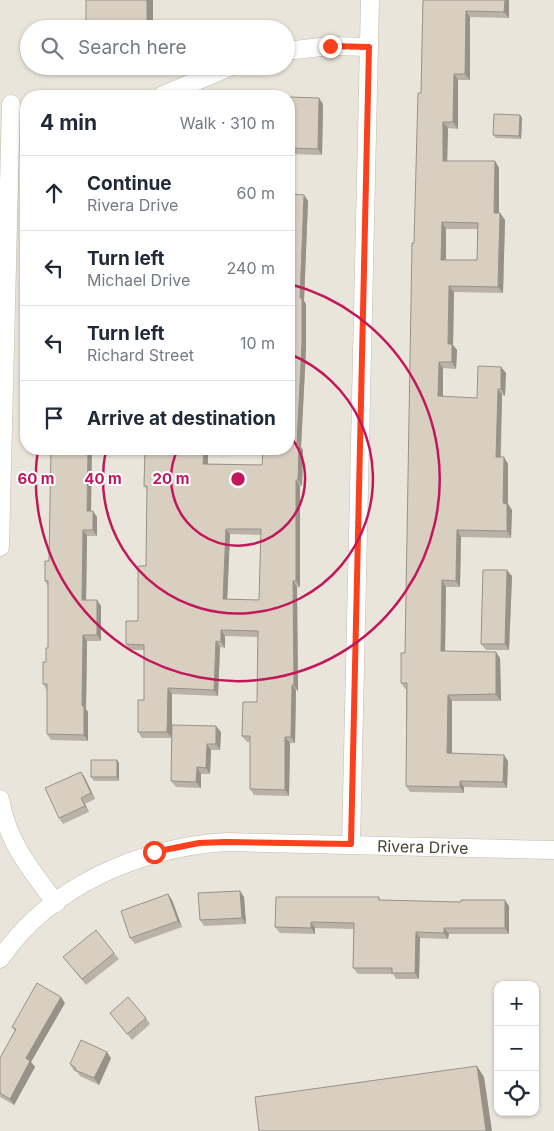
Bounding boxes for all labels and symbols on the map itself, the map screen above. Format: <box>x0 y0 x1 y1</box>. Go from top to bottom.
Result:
route end <box>319 35 342 58</box>
text: 60 m <box>17 469 55 488</box>
text: 40 m <box>84 469 122 488</box>
text: 20 m <box>153 469 189 488</box>
centre of rings <box>229 470 247 488</box>
street label: Rivera Drive <box>377 836 469 858</box>
route start <box>143 841 166 864</box>

